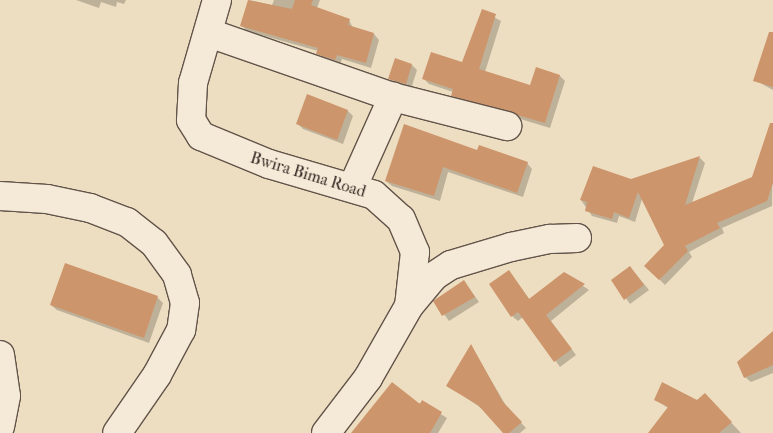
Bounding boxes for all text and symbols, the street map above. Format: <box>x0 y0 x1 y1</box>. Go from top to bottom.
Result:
street label: Bwira Bima Road <box>248 148 368 202</box>

